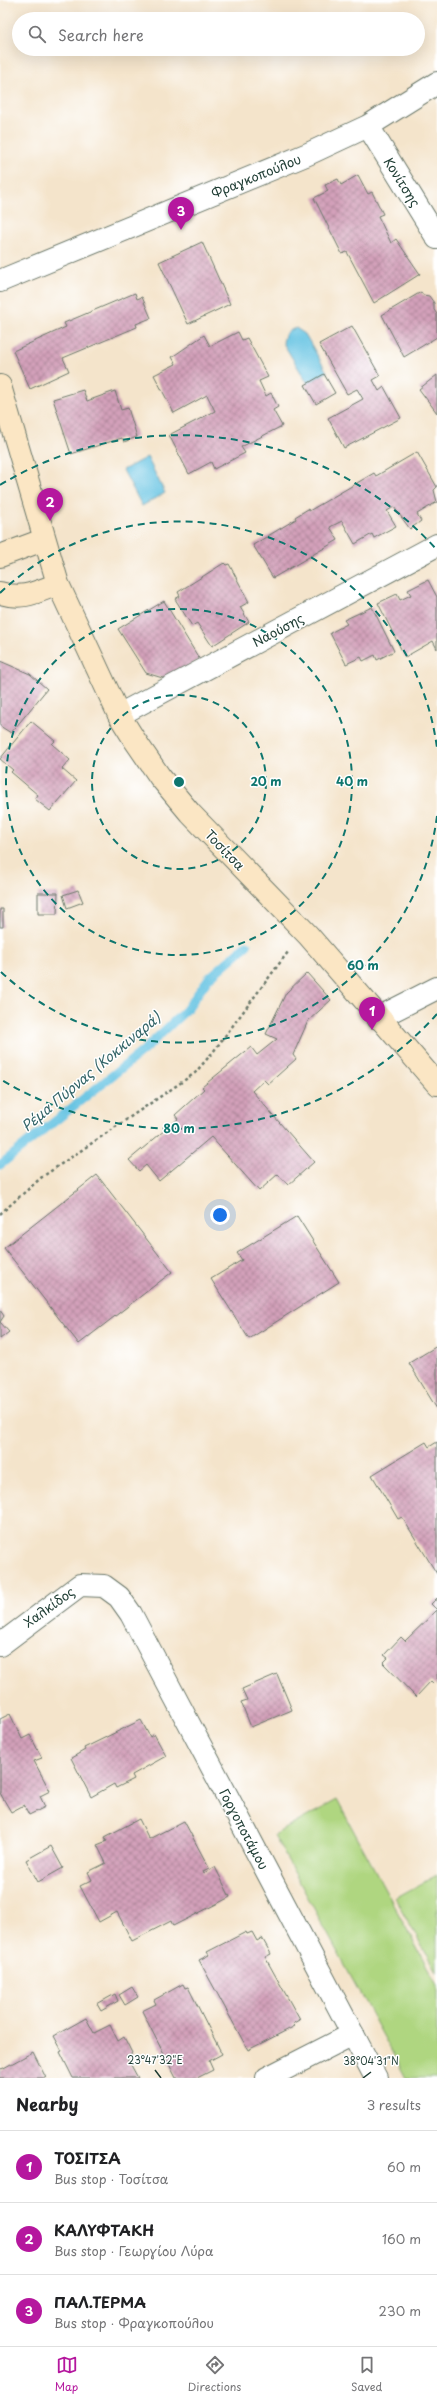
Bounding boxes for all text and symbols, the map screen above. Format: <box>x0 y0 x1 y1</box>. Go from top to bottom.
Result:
search box <box>12 12 425 56</box>
icon: search <box>26 23 48 45</box>
text: Search here <box>58 23 144 46</box>
street label: Φραγκοπούλου <box>208 149 304 202</box>
street label: Κονίτσης <box>380 153 425 211</box>
pin: 3 <box>168 197 194 230</box>
pin: 2 <box>37 488 63 521</box>
street label: Ναούσης <box>249 608 307 651</box>
text: 20 m <box>250 772 282 790</box>
text: 40 m <box>336 772 368 790</box>
centre of rings <box>172 775 186 789</box>
street label: Τοσίτσα <box>201 825 250 874</box>
text: 60 m <box>347 956 379 974</box>
pin: 1 <box>359 997 385 1030</box>
water label: Ρέμα Πύρνας (Κοκκιναρά) <box>17 1006 166 1136</box>
text: 80 m <box>163 1119 195 1137</box>
your location <box>210 1205 230 1225</box>
street label: Χαλκίδος <box>19 1581 78 1632</box>
street label: Γοργοποτάμου <box>215 1785 274 1873</box>
text: 23°47'32"E <box>127 2052 183 2067</box>
text: 38°04'31"N <box>343 2053 399 2068</box>
text: Nearby <box>16 2091 78 2117</box>
text: 3 results <box>367 2095 421 2114</box>
text: ΤΟΣΙΤΣΑ <box>54 2146 121 2169</box>
text: 1 <box>26 2157 32 2176</box>
text: 60 m <box>387 2157 421 2176</box>
text: Bus stop · Τοσίτσα <box>54 2169 168 2188</box>
text: ΚΑΛΥΦΤΑΚΗ <box>54 2218 154 2241</box>
text: 2 <box>24 2229 34 2248</box>
text: 160 m <box>382 2229 421 2248</box>
text: Bus stop · Γεωργίου Λύρα <box>54 2241 213 2260</box>
text: ΠΑΛ.ΤΕΡΜΑ <box>54 2290 146 2313</box>
text: 3 <box>25 2301 33 2320</box>
text: 230 m <box>379 2301 421 2320</box>
text: Bus stop · Φραγκοπούλου <box>54 2313 214 2332</box>
tab: Map <box>55 2354 78 2395</box>
tab: Directions <box>188 2354 241 2395</box>
tab: Saved <box>351 2354 382 2395</box>

